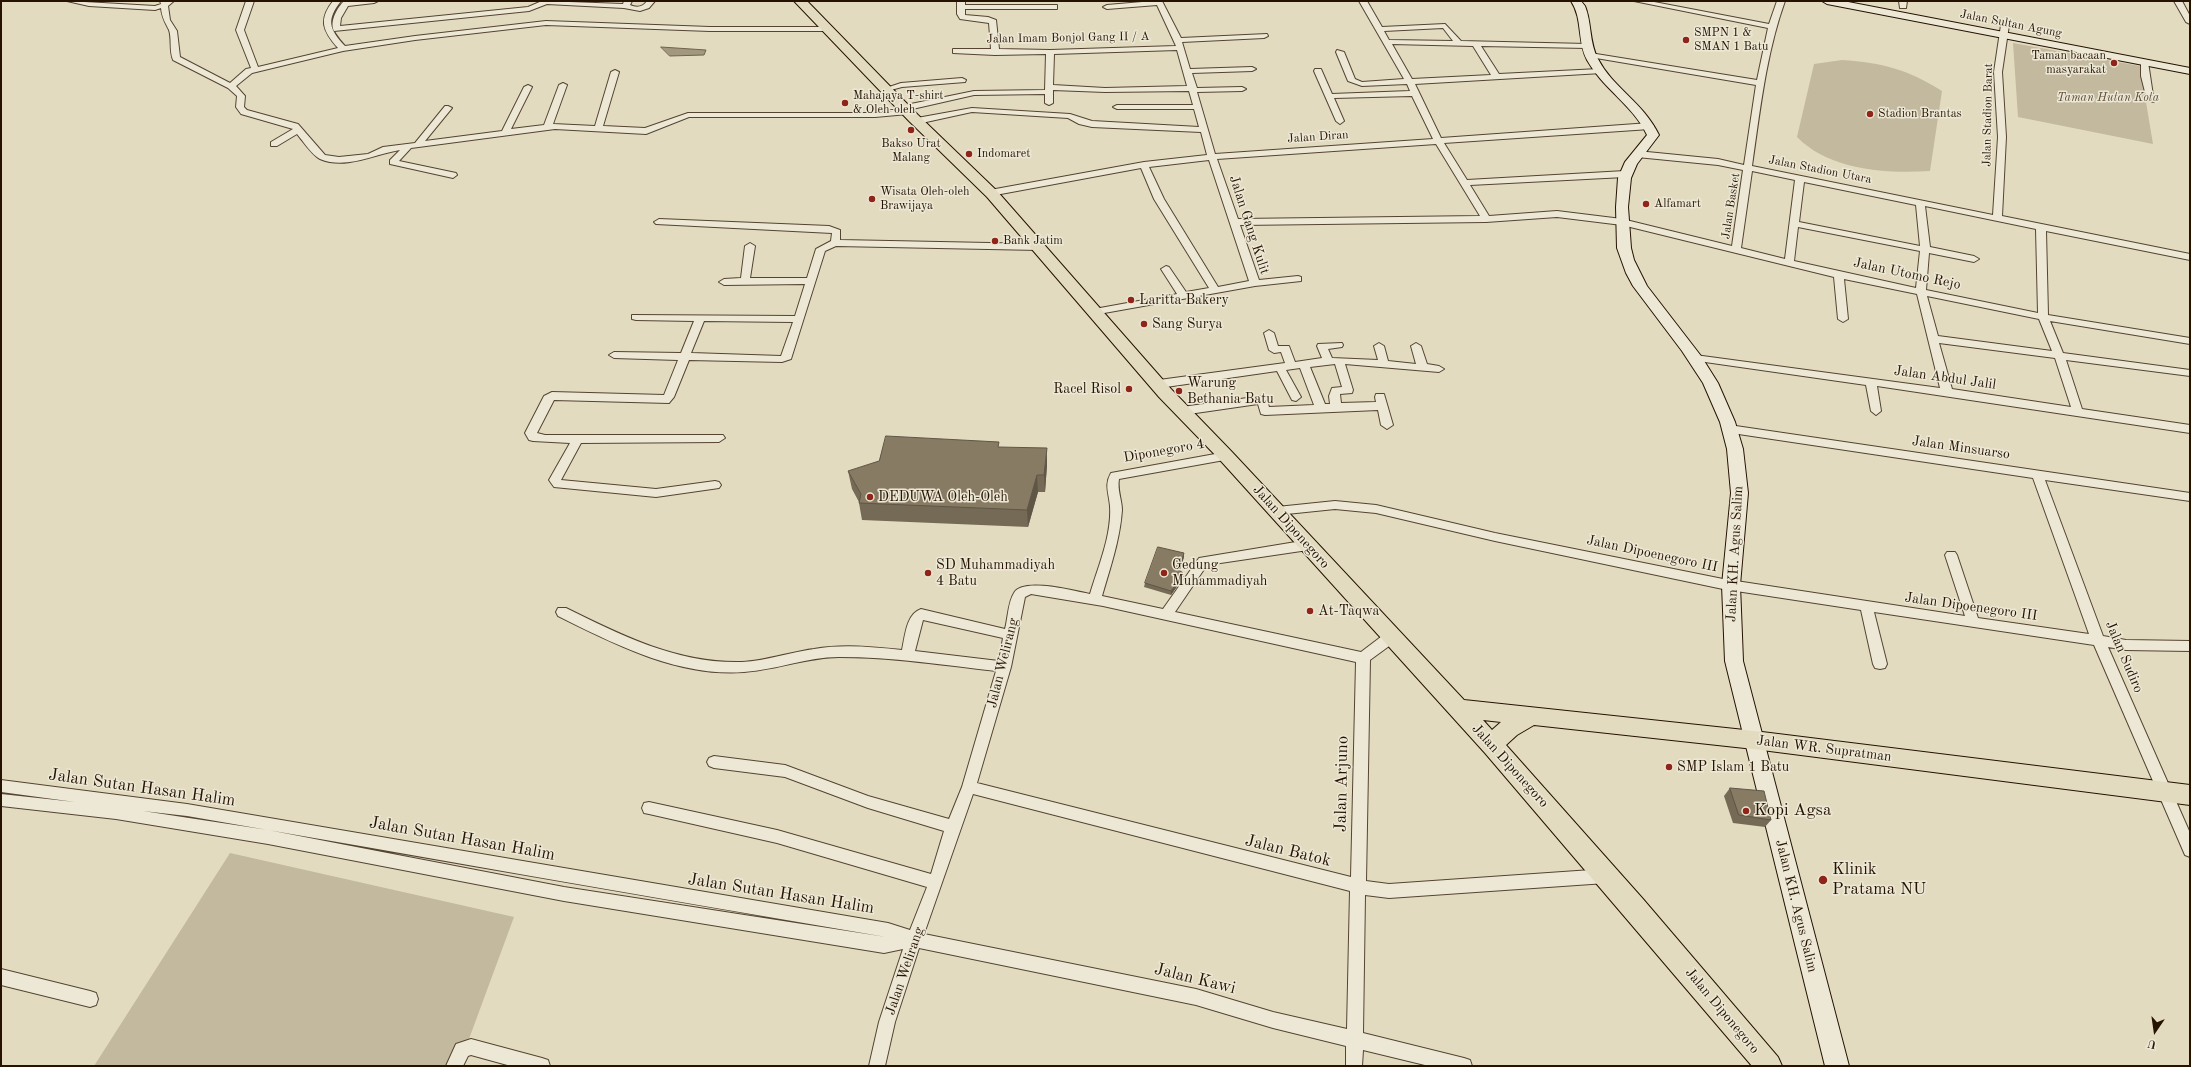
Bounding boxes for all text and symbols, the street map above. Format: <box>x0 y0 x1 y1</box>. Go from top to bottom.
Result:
street label: Jalan Sultan Agung <box>1959 7 2063 41</box>
place label: SMPN 1 & SMAN 1 Batu <box>1694 26 1768 54</box>
street label: Jalan Imam Bonjol Gang II / A <box>986 29 1150 47</box>
marker: SMPN 1 & SMAN 1 Batu <box>1681 35 1691 45</box>
place label: Taman bacaan masyarakat <box>2031 49 2106 77</box>
marker: Taman bacaan masyarakat <box>2109 58 2119 68</box>
street label: Jalan Stadion Barat <box>1980 63 1996 167</box>
place label: Mahajaya T-shirt & Oleh-oleh <box>853 89 943 117</box>
park label: Taman Hutan Kota <box>2057 91 2159 105</box>
marker: Mahajaya T-shirt & Oleh-oleh <box>840 98 850 108</box>
place label: Stadion Brantas <box>1878 107 1962 121</box>
marker: Stadion Brantas <box>1865 109 1875 119</box>
marker: Bakso Urat Malang <box>906 125 916 135</box>
street label: Jalan Diran <box>1287 128 1349 146</box>
place label: Bakso Urat Malang <box>881 137 941 165</box>
place label: Indomaret <box>977 147 1031 161</box>
marker: Indomaret <box>964 149 974 159</box>
street label: Jalan Stadion Utara <box>1767 153 1873 187</box>
street label: Jalan Basket <box>1719 172 1743 240</box>
street label: Jalan Gang Kulit <box>1225 173 1273 277</box>
place label: Wisata Oleh-oleh Brawijaya <box>880 185 970 213</box>
marker: Wisata Oleh-oleh Brawijaya <box>867 194 877 204</box>
place label: Alfamart <box>1654 197 1701 211</box>
marker: Alfamart <box>1641 199 1651 209</box>
place label: Bank Jatim <box>1003 234 1063 248</box>
marker: Bank Jatim <box>990 236 1000 246</box>
street label: Jalan Utomo Rejo <box>1852 254 1962 294</box>
place label: Laritta Bakery <box>1139 292 1229 308</box>
marker: Laritta Bakery <box>1126 295 1136 305</box>
place label: Sang Surya <box>1152 316 1222 332</box>
marker: Sang Surya <box>1139 319 1149 329</box>
street label: Jalan Abdul Jalil <box>1893 363 1997 393</box>
place label: Warung Bethania Batu <box>1187 375 1274 408</box>
place label: Racel Risol <box>1053 381 1121 397</box>
marker: Racel Risol <box>1124 384 1134 394</box>
marker: Warung Bethania Batu <box>1174 386 1184 396</box>
street label: Jalan Minsuarso <box>1911 433 2011 463</box>
street label: Diponegoro 4 <box>1122 436 1206 466</box>
street label: Jalan Diponegoro <box>1249 482 1333 572</box>
street label: Jalan KH. Agus Salim <box>1723 486 1747 622</box>
place label: DEDUWA Oleh-Oleh <box>878 489 1008 505</box>
marker: DEDUWA Oleh-Oleh <box>865 492 875 502</box>
street label: Jalan Dipoenegoro III <box>1585 532 1719 576</box>
place label: SD Muhammadiyah 4 Batu <box>936 557 1055 590</box>
place label: Gedung Muhammadiyah <box>1172 557 1267 590</box>
marker: SD Muhammadiyah 4 Batu <box>923 568 933 578</box>
marker: Gedung Muhammadiyah <box>1159 568 1169 578</box>
street label: Jalan Dipoenegoro III <box>1904 589 2038 625</box>
place label: At-Taqwa <box>1318 603 1379 619</box>
marker: At-Taqwa <box>1305 606 1315 616</box>
street label: Jalan Welirang <box>984 616 1022 710</box>
street label: Jalan Sudiro <box>2101 618 2147 696</box>
street label: Jalan Diponegoro <box>1468 721 1552 811</box>
street label: Jalan WR. Supratman <box>1755 732 1893 766</box>
street label: Jalan Arjuno <box>1331 736 1353 832</box>
place label: SMP Islam 1 Batu <box>1677 759 1789 775</box>
marker: SMP Islam 1 Batu <box>1664 762 1674 772</box>
street label: Jalan Sutan Hasan Halim <box>47 765 237 811</box>
place label: Kopi Agsa <box>1754 801 1831 821</box>
marker: Kopi Agsa <box>1741 806 1751 816</box>
street label: Jalan Sutan Hasan Halim <box>367 813 557 865</box>
street label: Jalan Batok <box>1243 830 1333 872</box>
street label: Jalan KH. Agus Salim <box>1771 838 1821 974</box>
place label: Klinik Pratama NU <box>1832 860 1926 900</box>
street label: Jalan Sutan Hasan Halim <box>686 869 876 919</box>
marker: Klinik Pratama NU <box>1817 874 1829 886</box>
street label: Jalan Welirang <box>882 925 928 1017</box>
street label: Jalan Kawi <box>1152 959 1238 999</box>
street label: Jalan Diponegoro <box>1681 965 1763 1057</box>
north arrow <box>2135 1011 2175 1051</box>
text: U <box>2147 1037 2158 1050</box>

